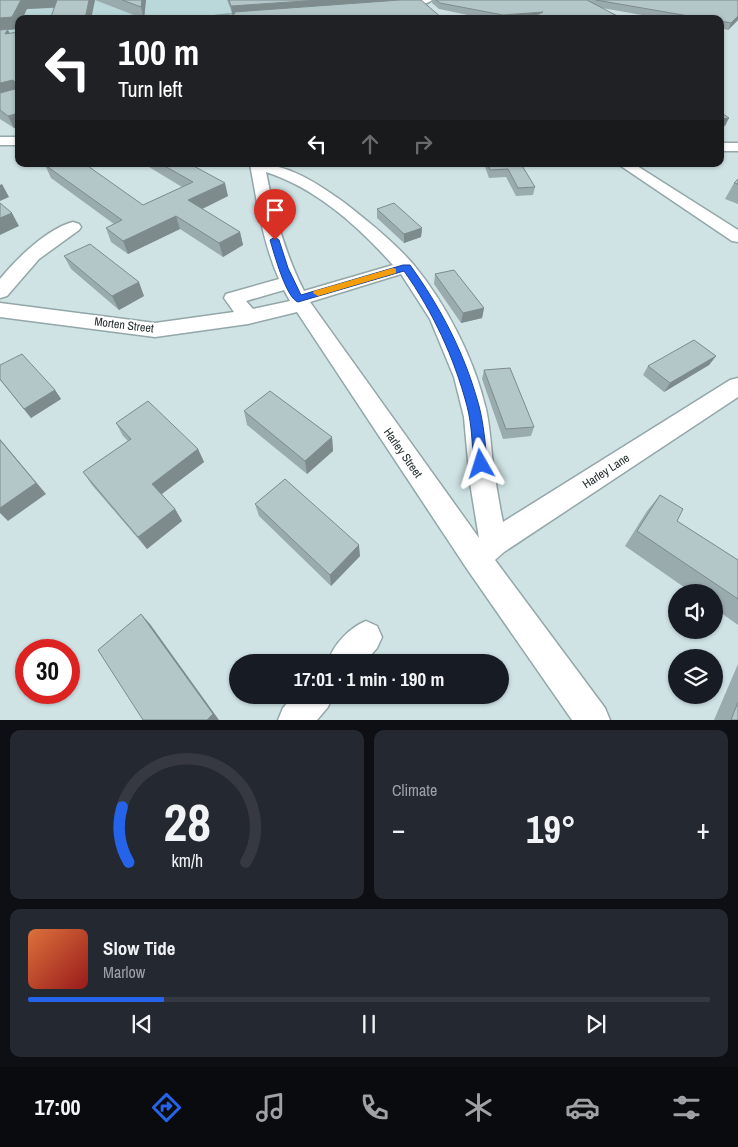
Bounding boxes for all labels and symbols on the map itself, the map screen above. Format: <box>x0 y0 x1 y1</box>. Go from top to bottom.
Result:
pin <box>254 189 296 240</box>
street label: Morten Street <box>93 313 155 337</box>
street label: Harley Street <box>380 425 426 481</box>
position arrow <box>454 437 506 489</box>
street label: Harley Lane <box>579 450 633 492</box>
speed limit sign: 30 <box>15 639 80 704</box>

